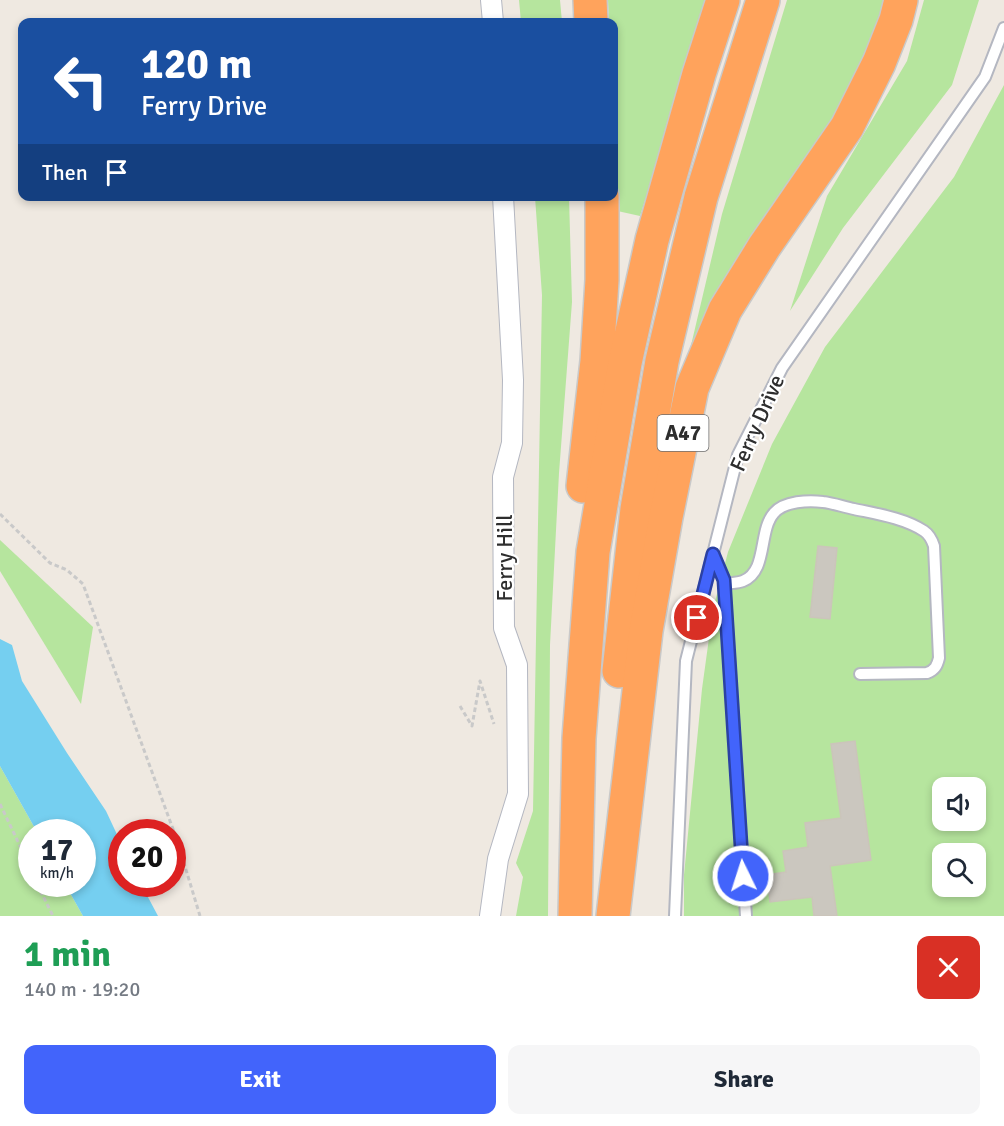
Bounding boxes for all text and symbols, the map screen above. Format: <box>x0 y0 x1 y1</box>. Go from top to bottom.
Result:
text: 120 m <box>141 39 252 90</box>
icon: left <box>42 42 120 120</box>
text: Ferry Drive <box>141 90 267 123</box>
icon: arrive <box>100 156 133 189</box>
text: Then <box>42 159 88 186</box>
street label: Ferry Drive <box>724 370 790 476</box>
road number: A47 <box>658 415 708 451</box>
street label: Ferry Hill <box>491 514 518 602</box>
pin <box>671 592 722 643</box>
icon: arrive <box>680 601 713 634</box>
map controls <box>932 777 986 897</box>
button: sound <box>932 777 986 831</box>
speed limit sign: 20 <box>108 819 186 897</box>
text: 17 <box>41 832 73 869</box>
button: search <box>932 843 986 897</box>
position arrow <box>711 844 775 908</box>
text: km/h <box>40 864 74 882</box>
text: 1 min <box>24 932 111 977</box>
button: close <box>917 936 980 999</box>
text: 140 m · 19:20 <box>24 977 140 1002</box>
button: Exit <box>24 1045 496 1114</box>
button: Share <box>508 1045 980 1114</box>

